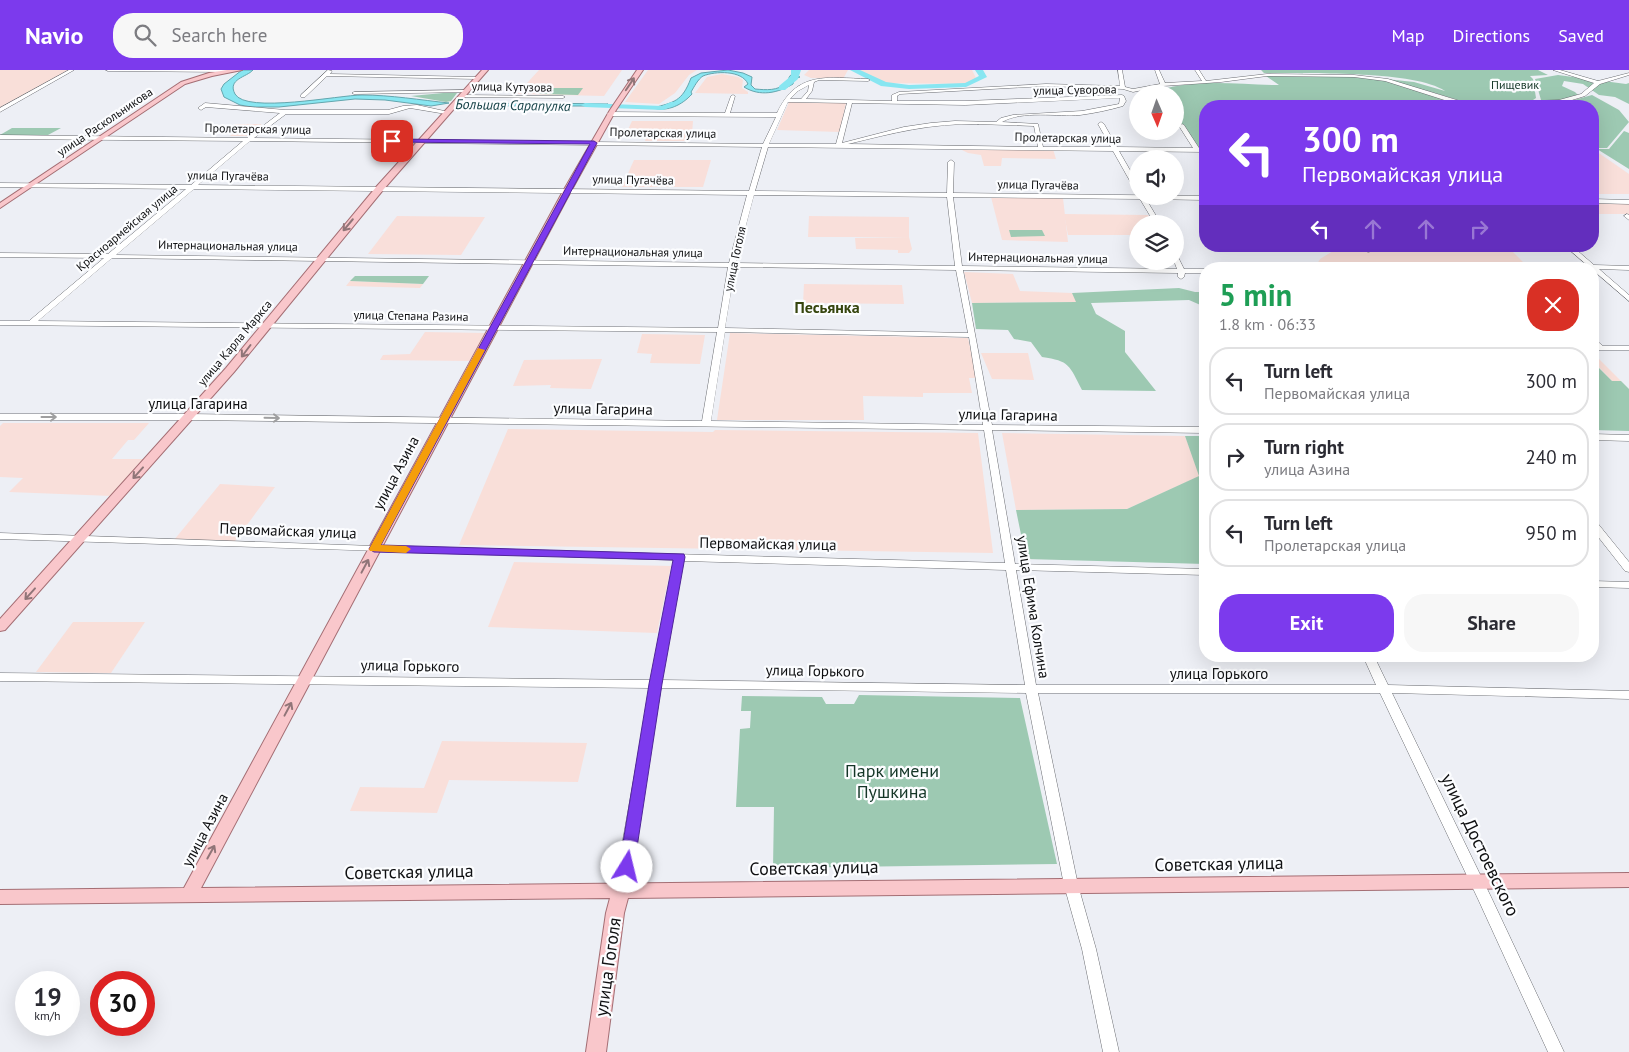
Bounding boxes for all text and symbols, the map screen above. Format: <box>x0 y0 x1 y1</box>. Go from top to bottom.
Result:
search box <box>113 13 463 58</box>
text: Navio <box>25 20 83 51</box>
icon: search <box>131 21 159 49</box>
text: Search here <box>171 23 267 47</box>
text: Map <box>1392 24 1424 47</box>
text: Directions <box>1452 24 1530 47</box>
text: Saved <box>1558 24 1604 47</box>
park label: Пищевик <box>1491 77 1539 92</box>
street label: улица Кутузова <box>472 78 553 95</box>
one-way arrow <box>625 78 635 92</box>
street label: улица Суворова <box>1033 81 1117 98</box>
street label: улица Раскольникова <box>54 84 155 159</box>
north arrow <box>1129 85 1184 140</box>
map controls <box>1129 85 1184 270</box>
water label: Большая Сарапулка <box>455 95 571 115</box>
text: 300 m <box>1302 116 1399 162</box>
street label: Пролетарская улица <box>205 120 312 137</box>
pin <box>371 120 413 162</box>
icon: left <box>1219 120 1284 185</box>
street label: Пролетарская улица <box>610 124 717 141</box>
icon: arrive <box>378 127 406 155</box>
street label: Пролетарская улица <box>1015 129 1122 146</box>
button: sound <box>1129 150 1184 205</box>
text: Первомайская улица <box>1302 160 1503 188</box>
street label: улица Пугачёва <box>187 167 269 184</box>
street label: улица Пугачёва <box>592 171 674 188</box>
street label: улица Пугачёва <box>997 176 1079 193</box>
street label: Красноармейская улица <box>73 181 180 274</box>
button: layers <box>1129 215 1184 270</box>
icon: left <box>1306 215 1334 243</box>
icon: ahead <box>1359 215 1387 243</box>
icon: ahead <box>1412 215 1440 243</box>
icon: right <box>1465 215 1493 243</box>
one-way arrow <box>343 219 354 232</box>
street label: улица Гоголя <box>720 225 749 293</box>
street label: Интернациональная улица <box>158 237 298 254</box>
street label: Интернациональная улица <box>563 243 703 260</box>
street label: Интернациональная улица <box>968 249 1108 266</box>
text: 5 min <box>1219 275 1292 314</box>
button: close <box>1527 279 1579 331</box>
street label: улица Карла Маркса <box>194 297 275 389</box>
district label: Песьянка <box>794 297 860 317</box>
street label: улица Степана Разина <box>353 307 469 324</box>
text: 1.8 km · 06:33 <box>1219 314 1316 334</box>
one-way arrow <box>240 344 251 357</box>
text: Turn left <box>1264 359 1333 383</box>
icon: left <box>1221 367 1249 395</box>
text: 300 m <box>1525 369 1577 393</box>
text: Первомайская улица <box>1264 383 1410 403</box>
street label: улица Гагарина <box>148 394 248 413</box>
street label: улица Гагарина <box>553 398 653 419</box>
street label: улица Гагарина <box>958 404 1058 425</box>
one-way arrow <box>40 412 56 422</box>
one-way arrow <box>263 413 279 423</box>
street label: улица Азина <box>368 433 423 513</box>
text: Turn right <box>1264 435 1344 459</box>
icon: right <box>1221 443 1249 471</box>
text: 240 m <box>1525 445 1577 469</box>
text: улица Азина <box>1264 459 1350 479</box>
one-way arrow <box>132 466 144 479</box>
text: Turn left <box>1264 511 1333 535</box>
street label: Первомайская улица <box>219 519 357 542</box>
icon: left <box>1221 519 1249 547</box>
text: 950 m <box>1525 521 1577 545</box>
street label: Первомайская улица <box>699 533 837 554</box>
street label: улица Ефима Колчина <box>1013 534 1054 680</box>
text: Пролетарская улица <box>1264 535 1406 555</box>
one-way arrow <box>361 559 370 574</box>
one-way arrow <box>24 588 35 601</box>
button: Exit <box>1219 594 1394 652</box>
button: Share <box>1404 594 1579 652</box>
street label: улица Горького <box>361 655 459 676</box>
street label: улица Горького <box>766 660 864 681</box>
street label: улица Горького <box>1170 664 1268 683</box>
one-way arrow <box>283 702 293 717</box>
park label: Парк имени Пушкина <box>845 759 939 803</box>
street label: улица Достоевского <box>1436 770 1525 920</box>
street label: улица Азина <box>177 790 232 870</box>
position arrow <box>600 840 652 892</box>
one-way arrow <box>206 845 216 860</box>
street label: Советская улица <box>1154 851 1284 876</box>
street label: Советская улица <box>749 855 879 880</box>
street label: Советская улица <box>344 859 474 884</box>
street label: улица Гоголя <box>589 916 626 1018</box>
speed limit sign: 30 <box>90 971 155 1036</box>
text: 19 <box>33 981 62 1013</box>
text: km/h <box>34 1008 61 1023</box>

